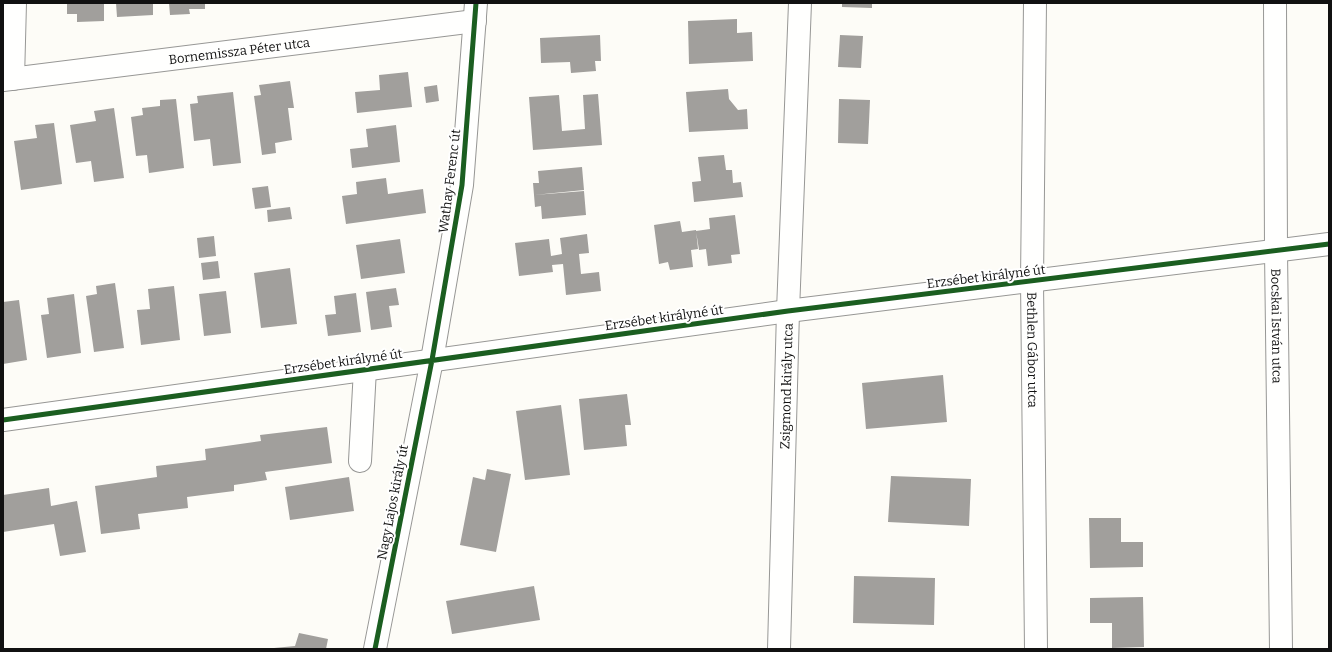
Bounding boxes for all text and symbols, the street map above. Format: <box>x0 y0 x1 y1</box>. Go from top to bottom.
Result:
street label: Bornemissza Péter utca <box>168 35 311 67</box>
street label: Wathay Ferenc út <box>436 128 463 234</box>
street label: Erzsébet királyné út <box>926 262 1047 291</box>
street label: Bocskai István utca <box>1268 268 1285 384</box>
street label: Bethlen Gábor utca <box>1024 292 1040 408</box>
street label: Erzsébet királyné út <box>604 302 725 333</box>
street label: Zsigmond király utca <box>777 323 796 449</box>
street label: Erzsébet királyné út <box>283 346 404 377</box>
street label: Nagy Lajos király út <box>374 443 411 561</box>

